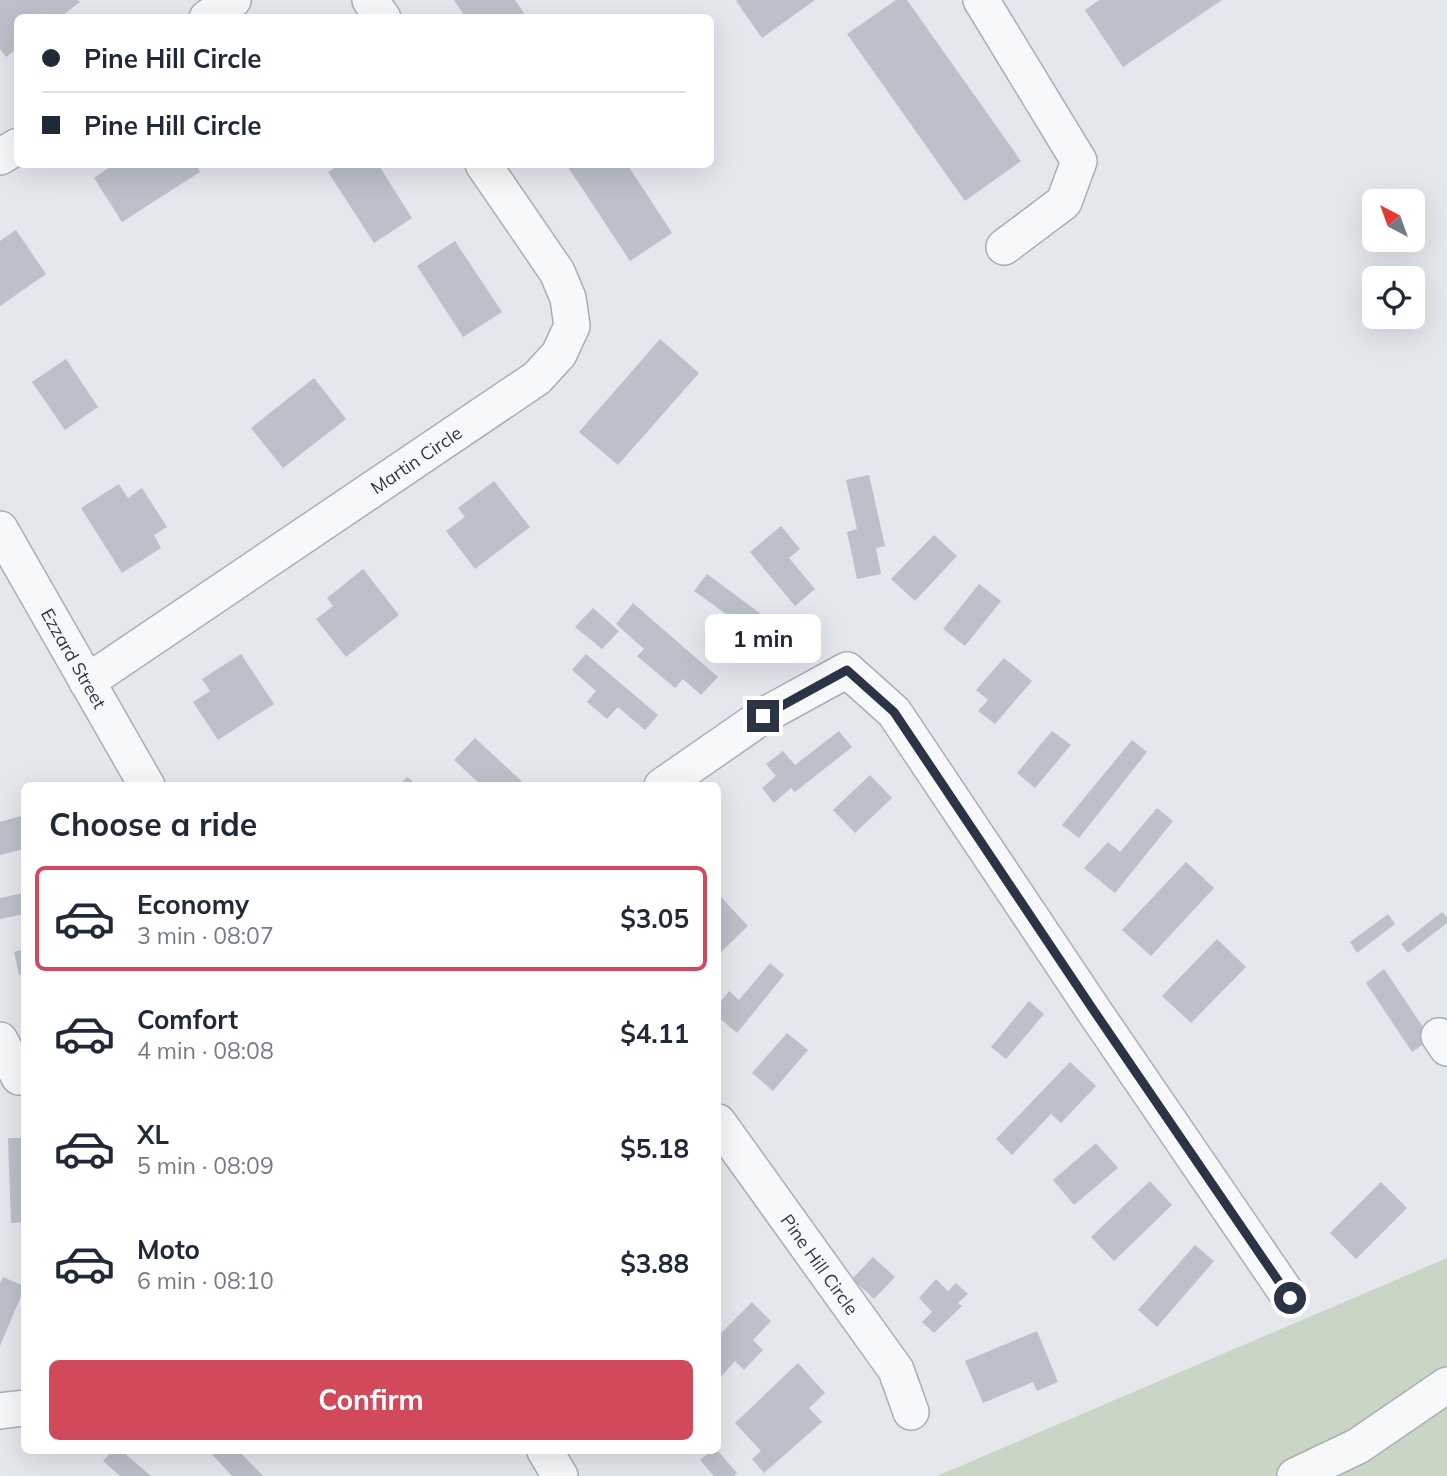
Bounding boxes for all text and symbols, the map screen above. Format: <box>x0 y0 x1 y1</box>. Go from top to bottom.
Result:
text: Pine Hill Circle <box>84 42 262 75</box>
text: Pine Hill Circle <box>84 109 262 142</box>
north arrow <box>1362 189 1424 252</box>
map controls <box>1362 189 1425 329</box>
button: locate <box>1362 266 1425 329</box>
street label: Martin Circle <box>366 421 466 499</box>
street label: Ezzard Street <box>36 604 112 713</box>
callout: 1 min <box>705 614 821 664</box>
text: 1 min <box>733 624 793 653</box>
route end <box>747 700 779 732</box>
text: Choose a ride <box>49 804 257 844</box>
icon: car <box>53 887 116 950</box>
text: Economy <box>137 888 249 921</box>
text: $3.05 <box>620 902 689 935</box>
text: 3 min · 08:07 <box>137 921 274 950</box>
icon: car <box>53 1002 116 1065</box>
text: Comfort <box>137 1003 238 1036</box>
text: $4.11 <box>620 1017 689 1050</box>
text: 4 min · 08:08 <box>137 1036 274 1065</box>
icon: car <box>53 1117 116 1180</box>
text: XL <box>137 1118 169 1151</box>
text: $5.18 <box>620 1132 689 1165</box>
text: 5 min · 08:09 <box>137 1151 274 1180</box>
street label: Pine Hill Circle <box>776 1209 864 1319</box>
icon: car <box>53 1232 116 1295</box>
text: Moto <box>137 1233 200 1266</box>
text: $3.88 <box>620 1247 689 1280</box>
text: 6 min · 08:10 <box>137 1266 274 1295</box>
route start <box>1274 1282 1306 1314</box>
button: Confirm <box>49 1360 693 1440</box>

